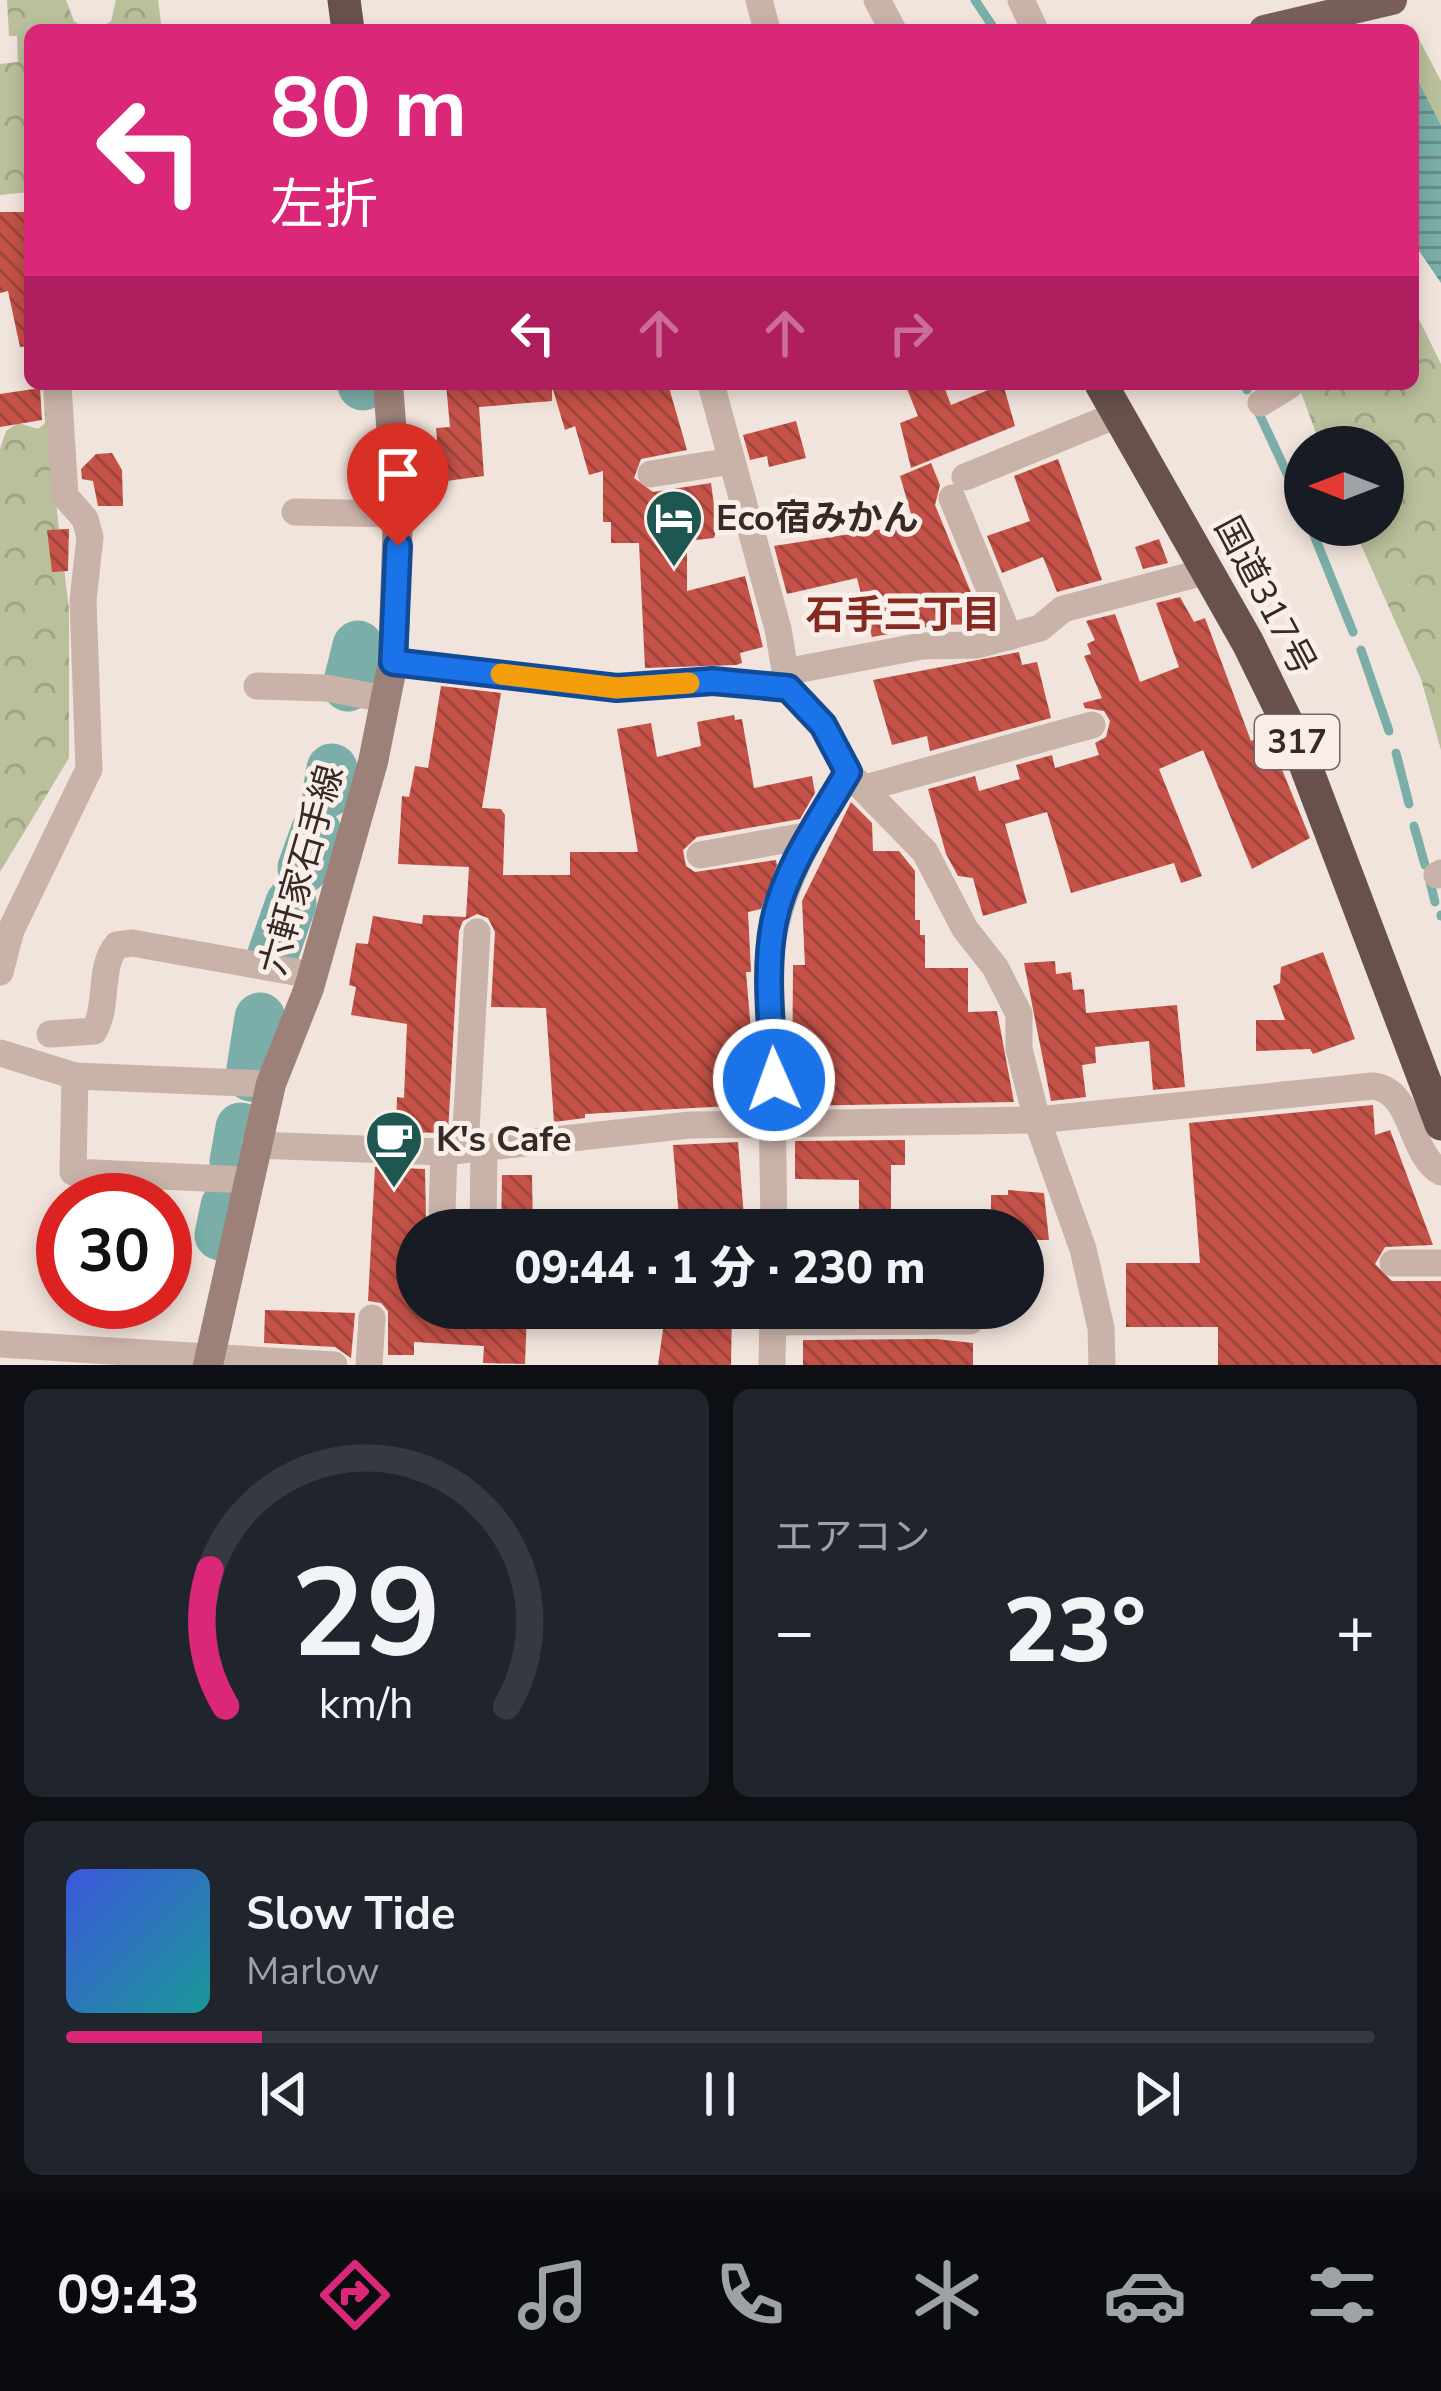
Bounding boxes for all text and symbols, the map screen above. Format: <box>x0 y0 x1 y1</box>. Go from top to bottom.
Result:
text: 80 m <box>270 51 467 166</box>
icon: left <box>72 72 228 228</box>
text: 左折 <box>270 168 378 242</box>
icon: left <box>500 300 566 366</box>
icon: ahead <box>626 300 692 366</box>
icon: ahead <box>752 300 818 366</box>
icon: right <box>878 300 944 366</box>
pin <box>347 423 449 546</box>
north arrow <box>1284 426 1404 546</box>
map controls <box>1284 426 1404 546</box>
icon: arrive <box>365 441 431 507</box>
hotel icon: Eco宿みかん <box>643 487 705 569</box>
place label: Eco宿みかん <box>716 494 919 543</box>
street label: 国道317号 <box>1203 508 1327 684</box>
district label: 石手三丁目 <box>805 589 1001 642</box>
road number: 317 <box>1255 715 1339 769</box>
street label: 六軒家石手線 <box>249 759 355 981</box>
position arrow <box>711 1017 837 1143</box>
cafe icon: K's Cafe <box>363 1108 425 1190</box>
place label: K's Cafe <box>436 1115 572 1164</box>
speed limit sign: 30 <box>36 1173 192 1329</box>
text: 09:44 · 1 分 · 230 m <box>514 1238 926 1299</box>
text: エアコン <box>775 1511 931 1564</box>
text: 29 <box>291 1529 441 1699</box>
text: 23° <box>1003 1570 1146 1693</box>
text: − <box>775 1587 814 1677</box>
text: + <box>1335 1587 1375 1677</box>
text: km/h <box>319 1675 414 1733</box>
text: Slow Tide <box>246 1884 455 1945</box>
text: Marlow <box>246 1945 380 1998</box>
icon: previous <box>251 2061 317 2127</box>
icon: pause <box>687 2061 753 2127</box>
icon: next <box>1124 2061 1190 2127</box>
icon: directions <box>313 2253 397 2337</box>
icon: music <box>511 2253 595 2337</box>
icon: phone <box>708 2253 792 2337</box>
icon: climate <box>905 2253 989 2337</box>
icon: car <box>1103 2253 1187 2337</box>
icon: filters <box>1300 2253 1384 2337</box>
text: 09:43 <box>57 2258 200 2332</box>

